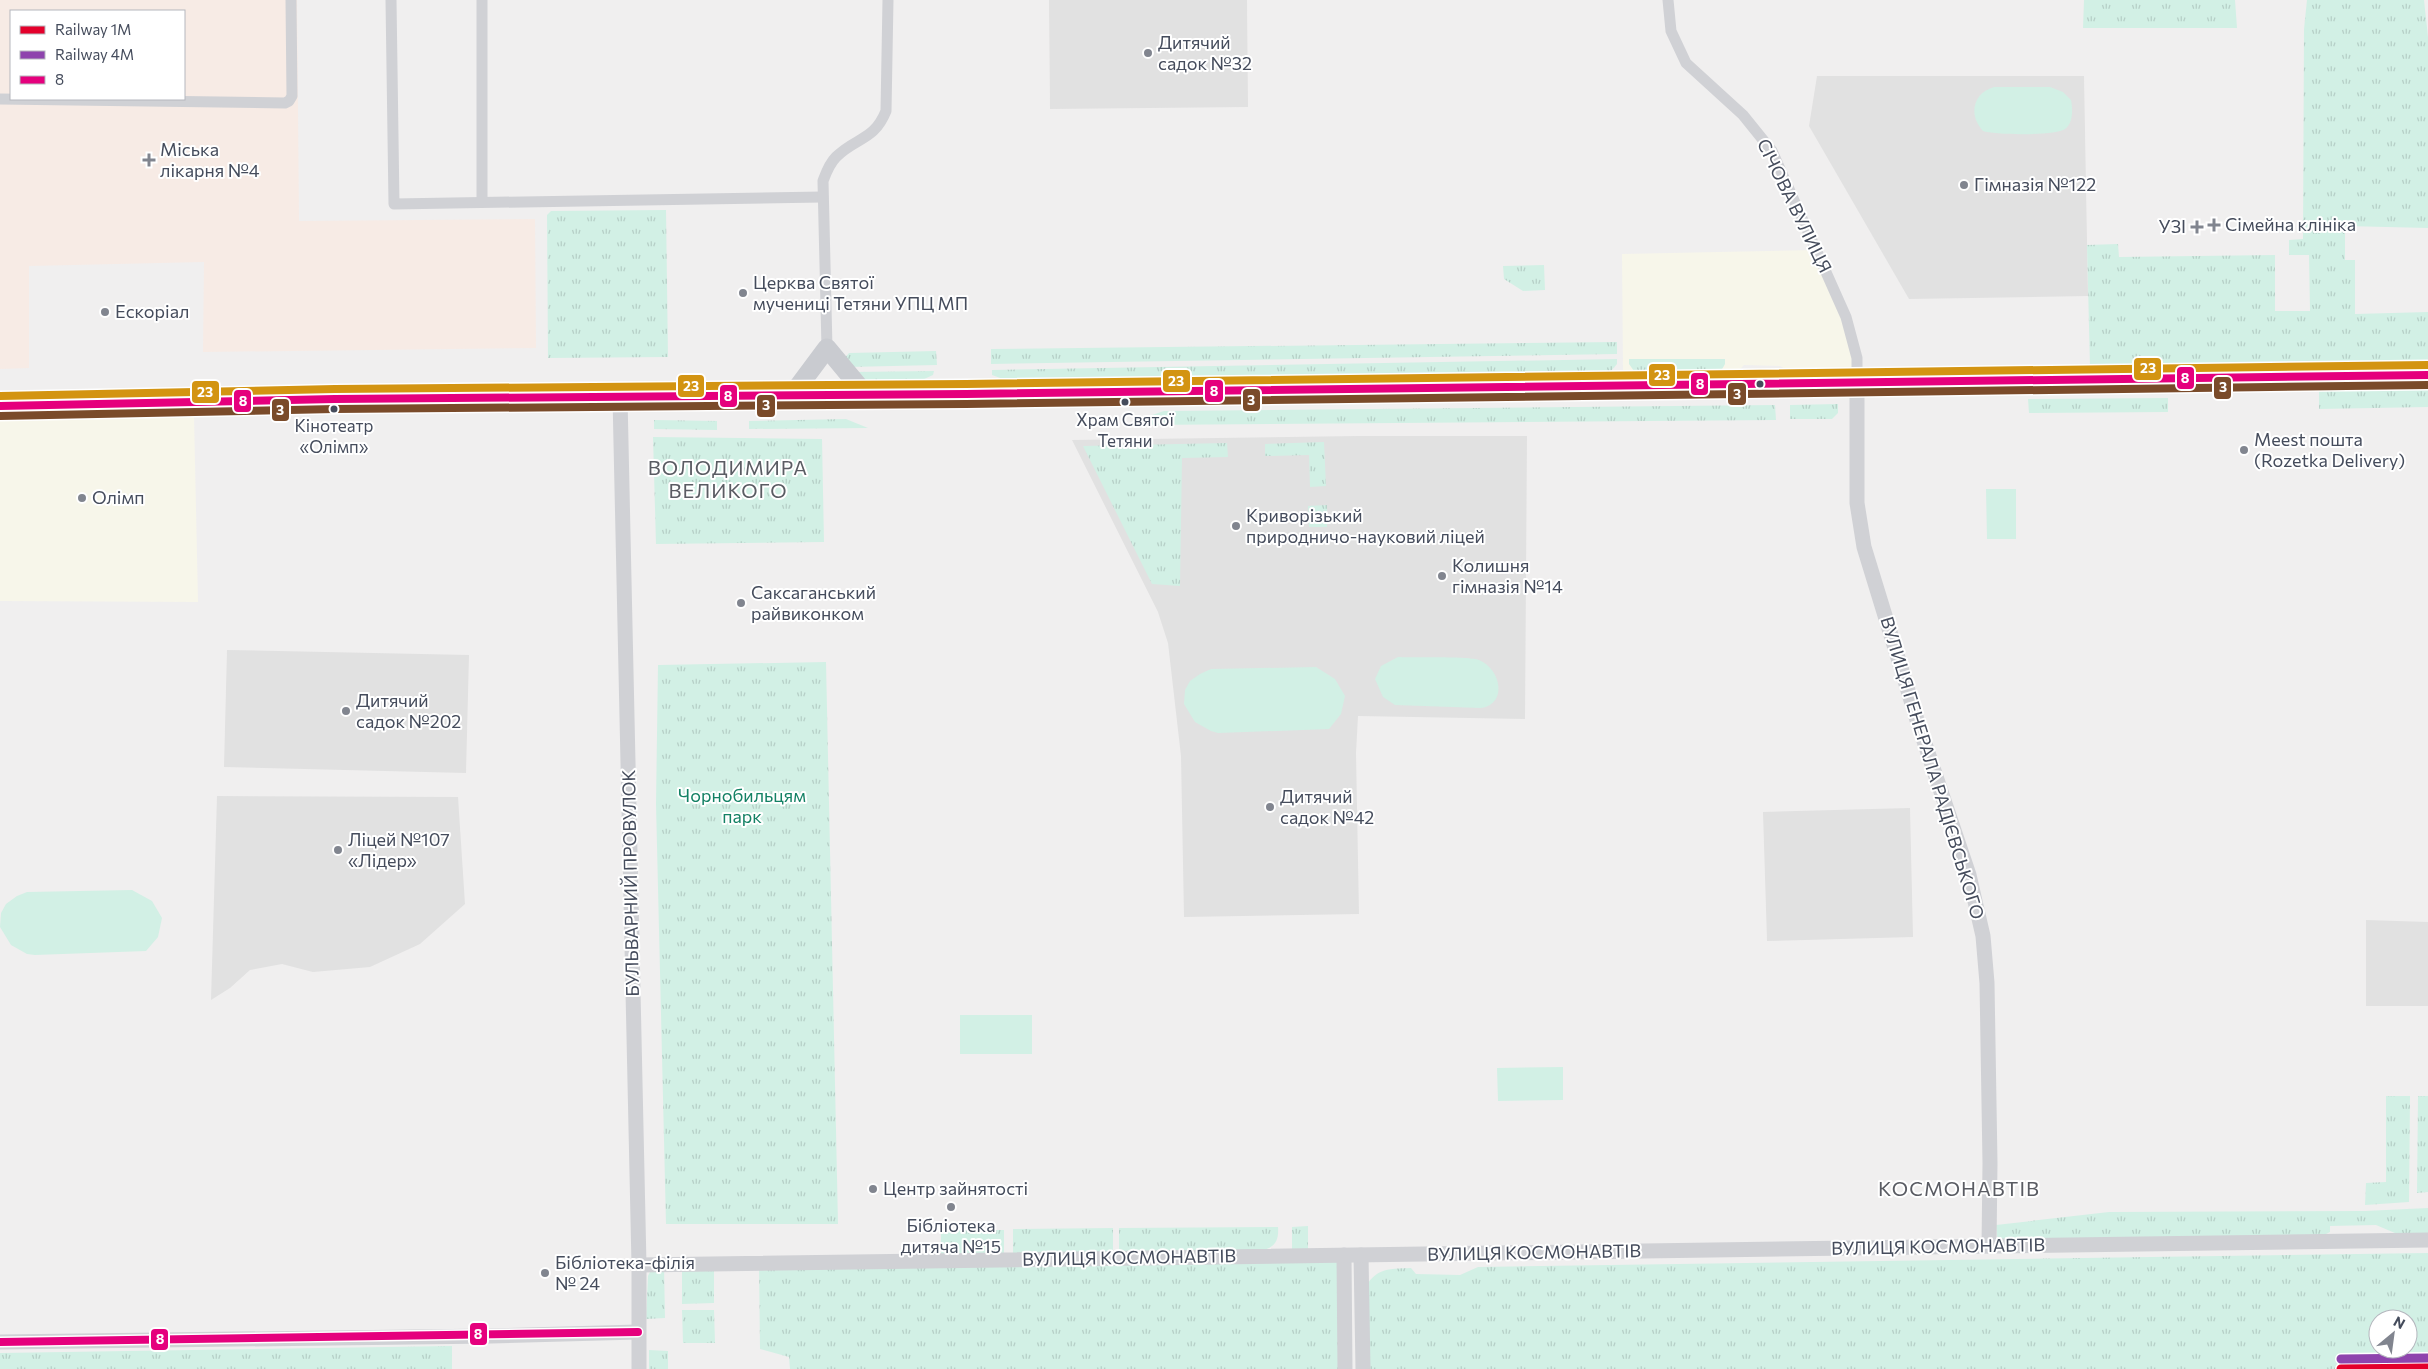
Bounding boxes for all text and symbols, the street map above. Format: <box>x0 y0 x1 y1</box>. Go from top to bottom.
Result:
legend <box>10 10 185 100</box>
text: Railway 1М <box>55 20 131 38</box>
place label: Дитячий садок №32 <box>1158 31 1252 74</box>
text: Railway 4М <box>55 45 134 63</box>
marker: Дитячий садок №32 <box>1142 47 1154 59</box>
text: 8 <box>55 70 64 88</box>
street label: СІЧОВА ВУЛИЦЯ <box>1753 135 1837 276</box>
place label: Міська лікарня №4 <box>160 138 260 181</box>
marker: Міська лікарня №4 <box>142 153 156 167</box>
place label: Гімназія №122 <box>1974 173 2096 195</box>
marker: Гімназія №122 <box>1958 179 1970 191</box>
place label: Сімейна клініка <box>2225 213 2356 235</box>
place label: УЗІ <box>2159 215 2186 237</box>
marker: Сімейна клініка <box>2207 218 2221 232</box>
marker: УЗІ <box>2190 220 2204 234</box>
place label: Церква Святої мучениці Тетяни УПЦ МП <box>753 271 968 314</box>
marker: Церква Святої мучениці Тетяни УПЦ МП <box>737 287 749 299</box>
place label: Ескоріал <box>115 300 189 322</box>
marker: Ескоріал <box>99 306 111 318</box>
line badge: 23 <box>2133 357 2162 381</box>
text: 23 <box>2140 359 2156 376</box>
line badge: 23 <box>1648 363 1676 387</box>
text: 23 <box>1654 366 1670 383</box>
line badge: 8 <box>2176 366 2195 390</box>
line badge: 23 <box>1162 369 1191 393</box>
text: 8 <box>2181 369 2190 386</box>
text: 23 <box>1168 372 1184 389</box>
line badge: 8 <box>1690 372 1709 396</box>
line badge: 23 <box>677 374 705 398</box>
text: 8 <box>1696 375 1705 392</box>
line badge: 3 <box>2213 376 2232 400</box>
text: 23 <box>683 377 699 394</box>
text: 3 <box>2219 378 2227 395</box>
line badge: 8 <box>1204 379 1224 403</box>
unlabelled marker <box>1755 379 1765 389</box>
line badge: 23 <box>191 380 220 404</box>
text: 8 <box>1210 382 1219 399</box>
line badge: 3 <box>1727 382 1747 406</box>
text: 23 <box>197 383 213 400</box>
line badge: 8 <box>719 384 738 408</box>
text: 3 <box>1733 385 1741 402</box>
text: 8 <box>724 387 733 404</box>
line badge: 3 <box>1242 388 1261 412</box>
line badge: 8 <box>233 389 252 413</box>
text: 3 <box>1247 391 1255 408</box>
text: 8 <box>239 392 248 409</box>
line badge: 3 <box>756 394 776 418</box>
text: 3 <box>762 396 770 413</box>
marker: Храм Святої Тетяни <box>1120 397 1130 407</box>
line badge: 3 <box>271 398 290 422</box>
text: 3 <box>276 401 284 418</box>
marker: Кінотеатр «Олімп» <box>329 404 339 414</box>
place label: Храм Святої Тетяни <box>1076 409 1174 451</box>
place label: Кінотеатр «Олімп» <box>294 415 374 457</box>
place label: Meest пошта (Rozetka Delivery) <box>2254 428 2405 471</box>
marker: Meest пошта (Rozetka Delivery) <box>2238 444 2250 456</box>
district label: ВОЛОДИМИРА ВЕЛИКОГО <box>648 455 808 502</box>
place label: Олімп <box>92 486 145 508</box>
marker: Олімп <box>76 492 88 504</box>
place label: Криворізький природничо-науковий ліцей <box>1246 504 1485 547</box>
marker: Криворізький природничо-науковий ліцей <box>1230 520 1242 532</box>
place label: Колишня гімназія №14 <box>1452 554 1563 597</box>
marker: Колишня гімназія №14 <box>1436 570 1448 582</box>
place label: Саксаганський райвиконком <box>751 581 876 624</box>
marker: Саксаганський райвиконком <box>735 597 747 609</box>
street label: ВУЛИЦЯ ГЕНЕРАЛА РАДІЄВСЬКОГО <box>1876 614 1990 922</box>
place label: Дитячий садок №202 <box>356 689 461 732</box>
marker: Дитячий садок №202 <box>340 705 352 717</box>
street label: БУЛЬВАРНИЙ ПРОВУЛОК <box>617 769 643 997</box>
park label: Чорнобильцям парк <box>678 784 806 827</box>
place label: Дитячий садок №42 <box>1280 785 1374 828</box>
marker: Дитячий садок №42 <box>1264 801 1276 813</box>
place label: Ліцей №107 «Лідер» <box>348 828 450 871</box>
marker: Ліцей №107 «Лідер» <box>332 844 344 856</box>
district label: КОСМОНАВТІВ <box>1878 1176 2040 1200</box>
place label: Центр зайнятості <box>883 1177 1028 1199</box>
marker: Центр зайнятості <box>867 1183 879 1195</box>
marker: Бібліотека дитяча №15 <box>945 1201 957 1213</box>
place label: Бібліотека дитяча №15 <box>901 1214 1001 1257</box>
street label: ВУЛИЦЯ КОСМОНАВТІВ <box>1831 1233 2045 1259</box>
street label: ВУЛИЦЯ КОСМОНАВТІВ <box>1427 1239 1641 1265</box>
street label: ВУЛИЦЯ КОСМОНАВТІВ <box>1022 1244 1236 1270</box>
place label: Бібліотека-філія № 24 <box>555 1251 695 1294</box>
marker: Бібліотека-філія № 24 <box>539 1267 551 1279</box>
north arrow <box>2368 1309 2418 1359</box>
text: N <box>2391 1312 2408 1332</box>
line badge: 8 <box>469 1322 488 1346</box>
text: 8 <box>474 1325 483 1342</box>
line badge: 8 <box>150 1328 169 1351</box>
text: 8 <box>156 1330 165 1347</box>

